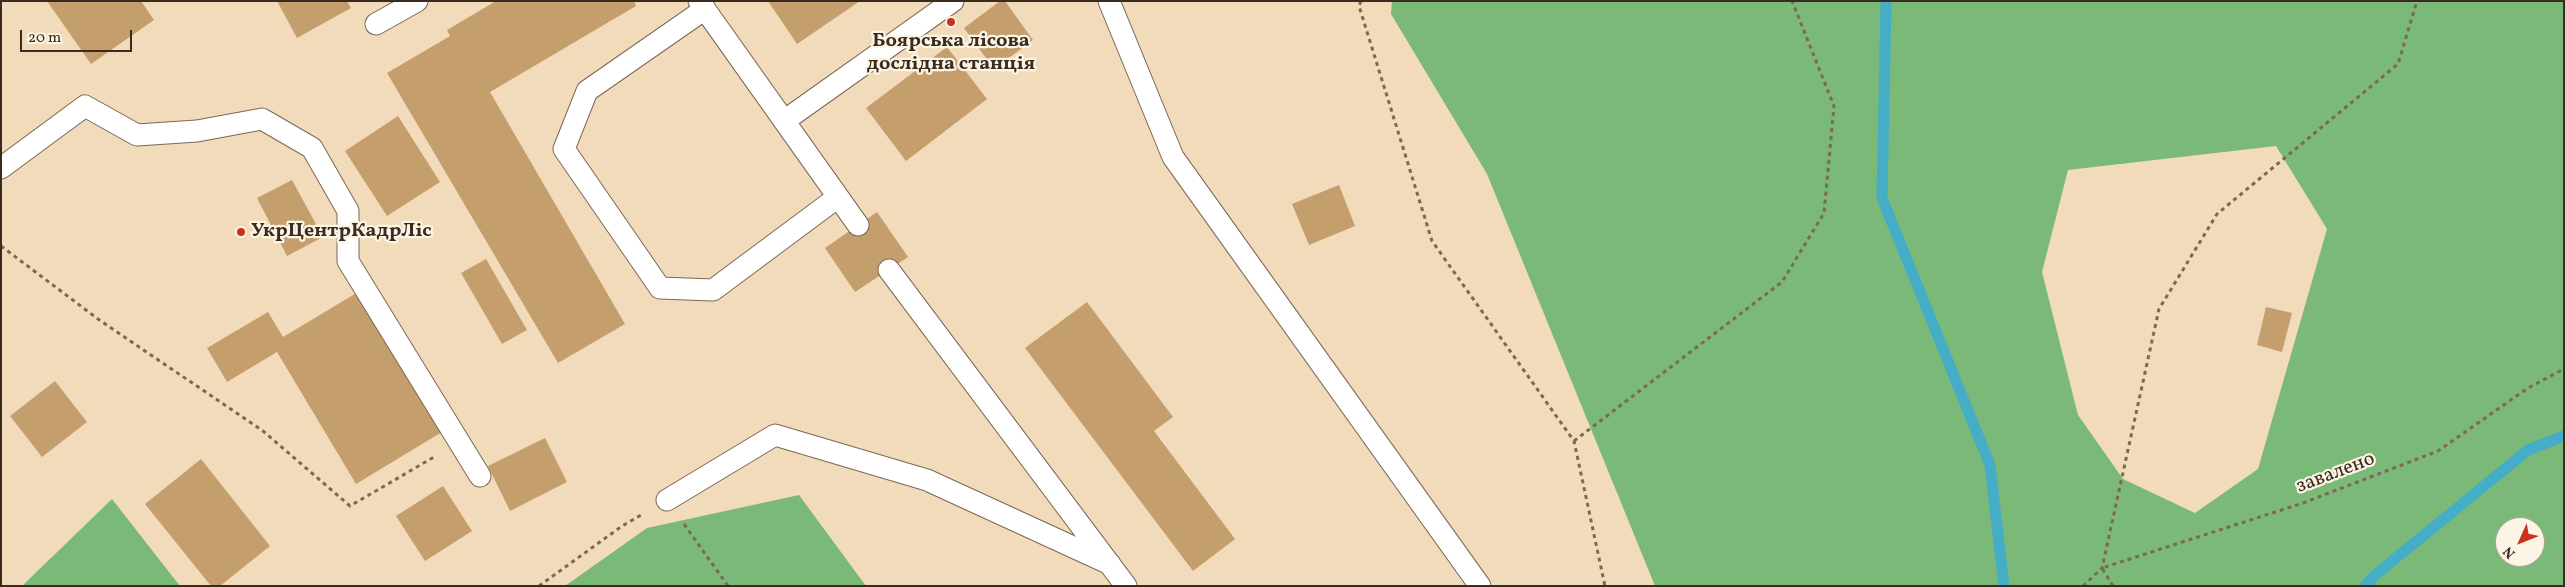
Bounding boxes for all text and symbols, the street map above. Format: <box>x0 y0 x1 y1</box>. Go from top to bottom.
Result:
marker: Боярська лісова дослідна станція <box>945 16 957 28</box>
scale bar <box>22 20 135 52</box>
text: 20 m <box>28 28 61 49</box>
place label: Боярська лісова дослідна станція <box>867 30 1035 77</box>
place label: УкрЦентрКадрЛіс <box>251 220 432 244</box>
marker: УкрЦентрКадрЛіс <box>235 226 247 238</box>
street label: завалено <box>2293 448 2379 500</box>
north arrow <box>2495 517 2545 567</box>
text: N <box>2499 542 2520 562</box>

